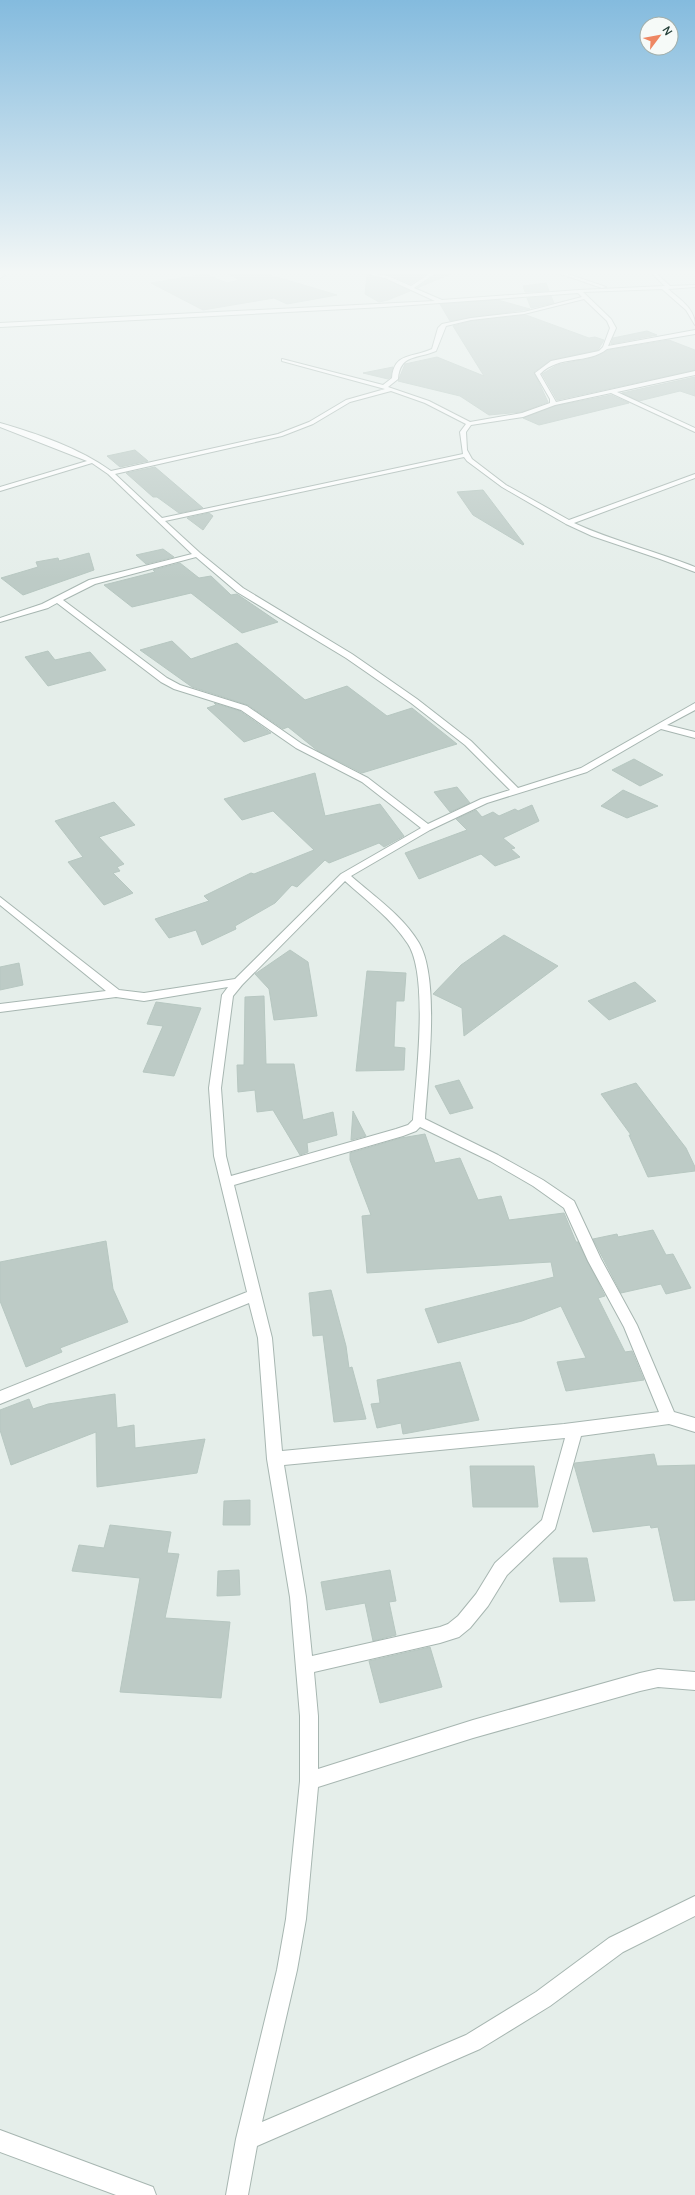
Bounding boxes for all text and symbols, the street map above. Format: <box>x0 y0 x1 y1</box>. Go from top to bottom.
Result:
north arrow <box>639 16 679 56</box>
text: N <box>659 23 676 38</box>

